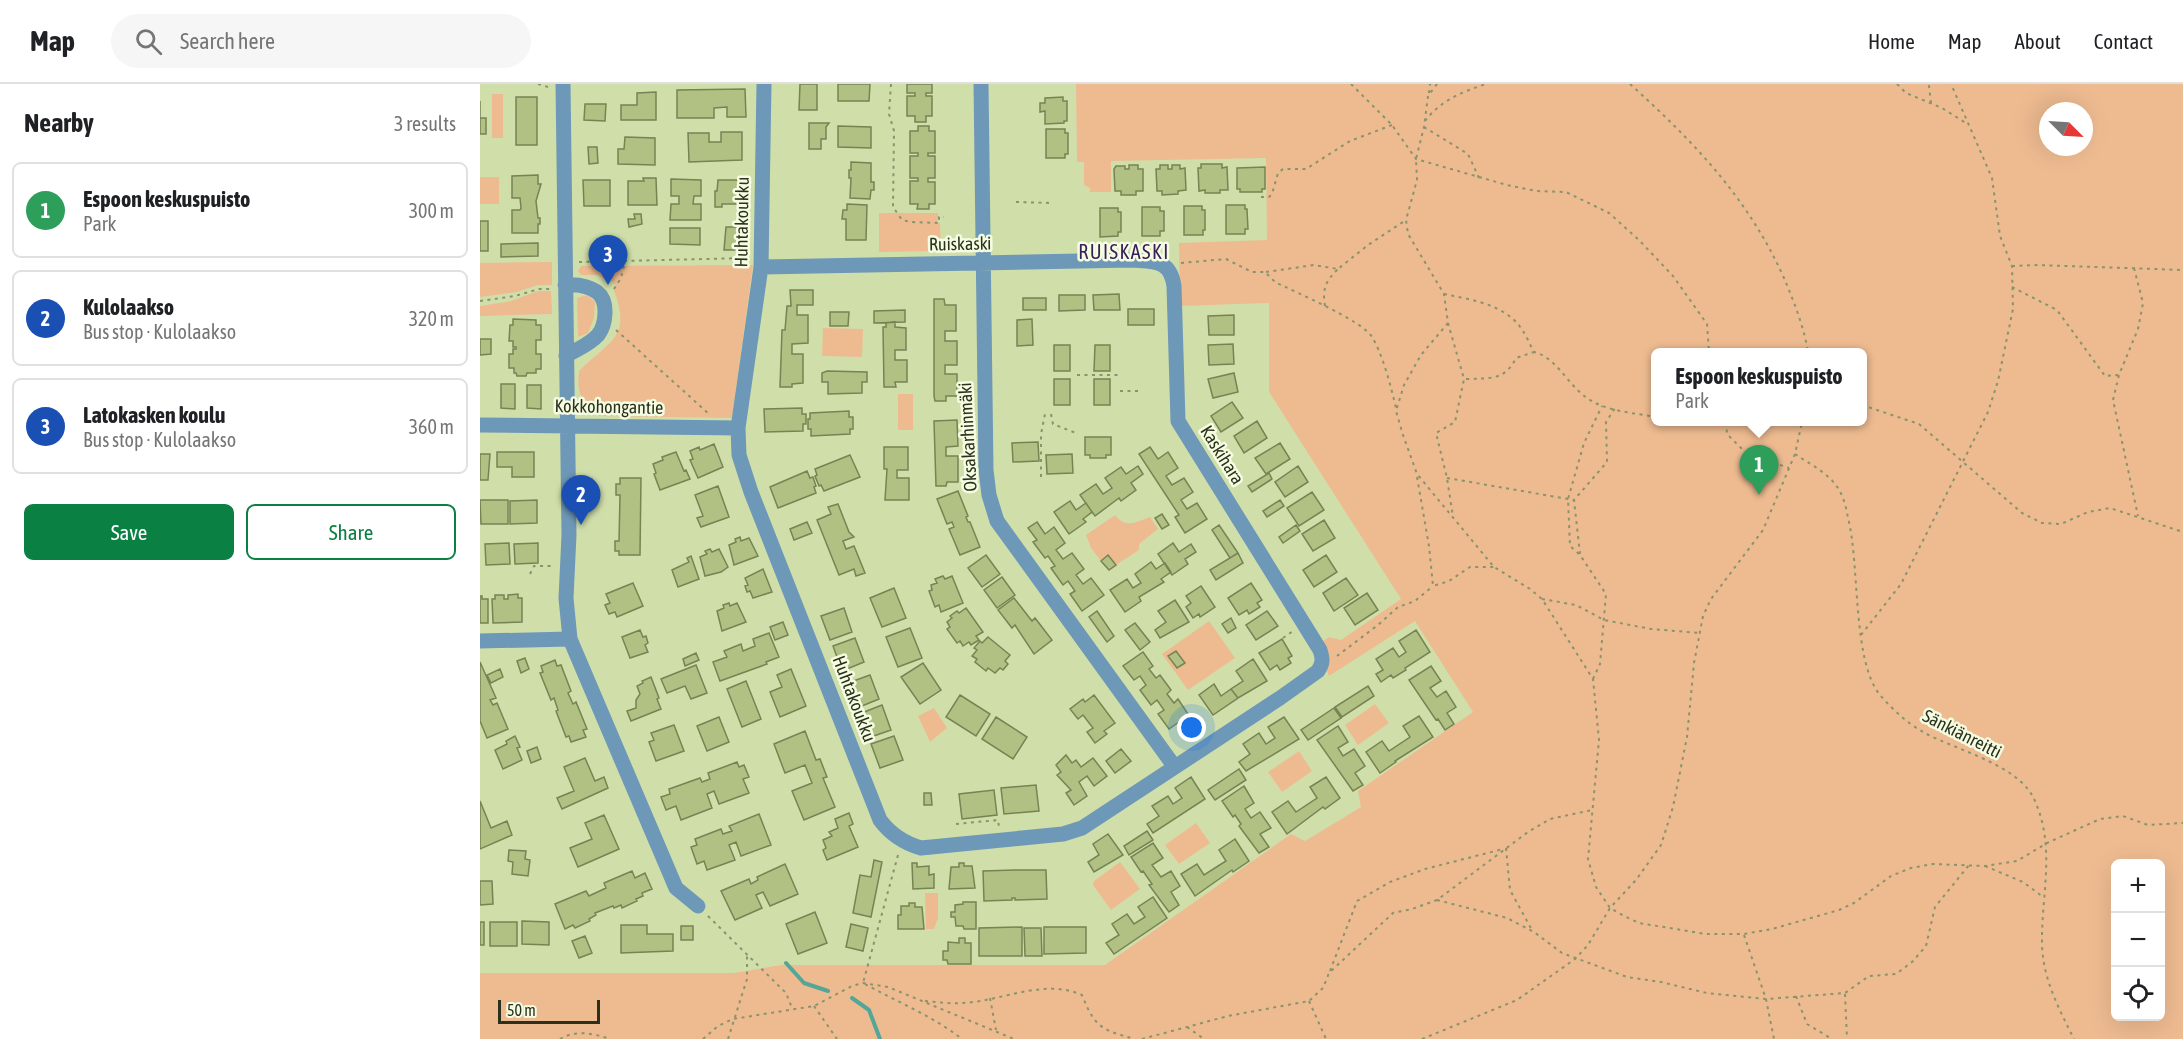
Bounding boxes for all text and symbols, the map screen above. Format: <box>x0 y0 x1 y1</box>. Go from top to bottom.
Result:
search box <box>111 14 531 68</box>
text: Map <box>30 25 75 57</box>
icon: search <box>132 25 165 58</box>
text: Search here <box>180 28 275 54</box>
text: Home <box>1868 29 1915 53</box>
text: Map <box>1948 29 1982 53</box>
text: About <box>2015 29 2061 53</box>
text: Contact <box>2094 29 2153 53</box>
north arrow <box>2039 102 2093 156</box>
text: Nearby <box>24 108 94 138</box>
text: 3 results <box>394 112 456 135</box>
street label: Huhtakoukku <box>730 176 753 268</box>
text: Espoon keskuspuisto <box>83 186 250 212</box>
text: 1 <box>41 199 50 222</box>
text: 300 m <box>409 199 454 222</box>
text: Park <box>83 212 116 235</box>
street label: Ruiskaski <box>929 232 991 255</box>
pin: 3 <box>588 236 628 285</box>
district label: RUISKASKI <box>1078 240 1170 263</box>
text: Kulolaakso <box>83 294 174 320</box>
text: 2 <box>41 307 50 330</box>
text: 320 m <box>409 307 454 330</box>
text: Bus stop · Kulolaakso <box>83 320 236 343</box>
popup <box>1651 348 1867 426</box>
text: Espoon keskuspuisto <box>1675 363 1843 389</box>
street label: Oksakarhinmäki <box>954 382 981 492</box>
text: Park <box>1675 389 1709 412</box>
street label: Kokkohongantie <box>554 395 664 418</box>
text: Latokasken koulu <box>83 402 225 428</box>
text: 3 <box>41 415 50 438</box>
text: 360 m <box>409 415 454 438</box>
street label: Kaskihara <box>1196 422 1249 488</box>
text: Bus stop · Kulolaakso <box>83 428 236 451</box>
pin: 1 <box>1740 446 1778 495</box>
pin: 2 <box>562 476 600 525</box>
button: Save <box>24 504 234 560</box>
button: Share <box>246 504 456 560</box>
street label: Huhtakoukku <box>828 653 881 745</box>
street label: Sänkiänreitti <box>1919 705 2005 762</box>
your location <box>1177 713 1206 742</box>
map controls <box>2111 859 2165 1021</box>
button: + <box>2111 859 2165 913</box>
button: − <box>2111 913 2165 967</box>
button: locate <box>2111 967 2165 1021</box>
scale bar <box>498 997 600 1024</box>
text: 50 m <box>507 1001 536 1019</box>

